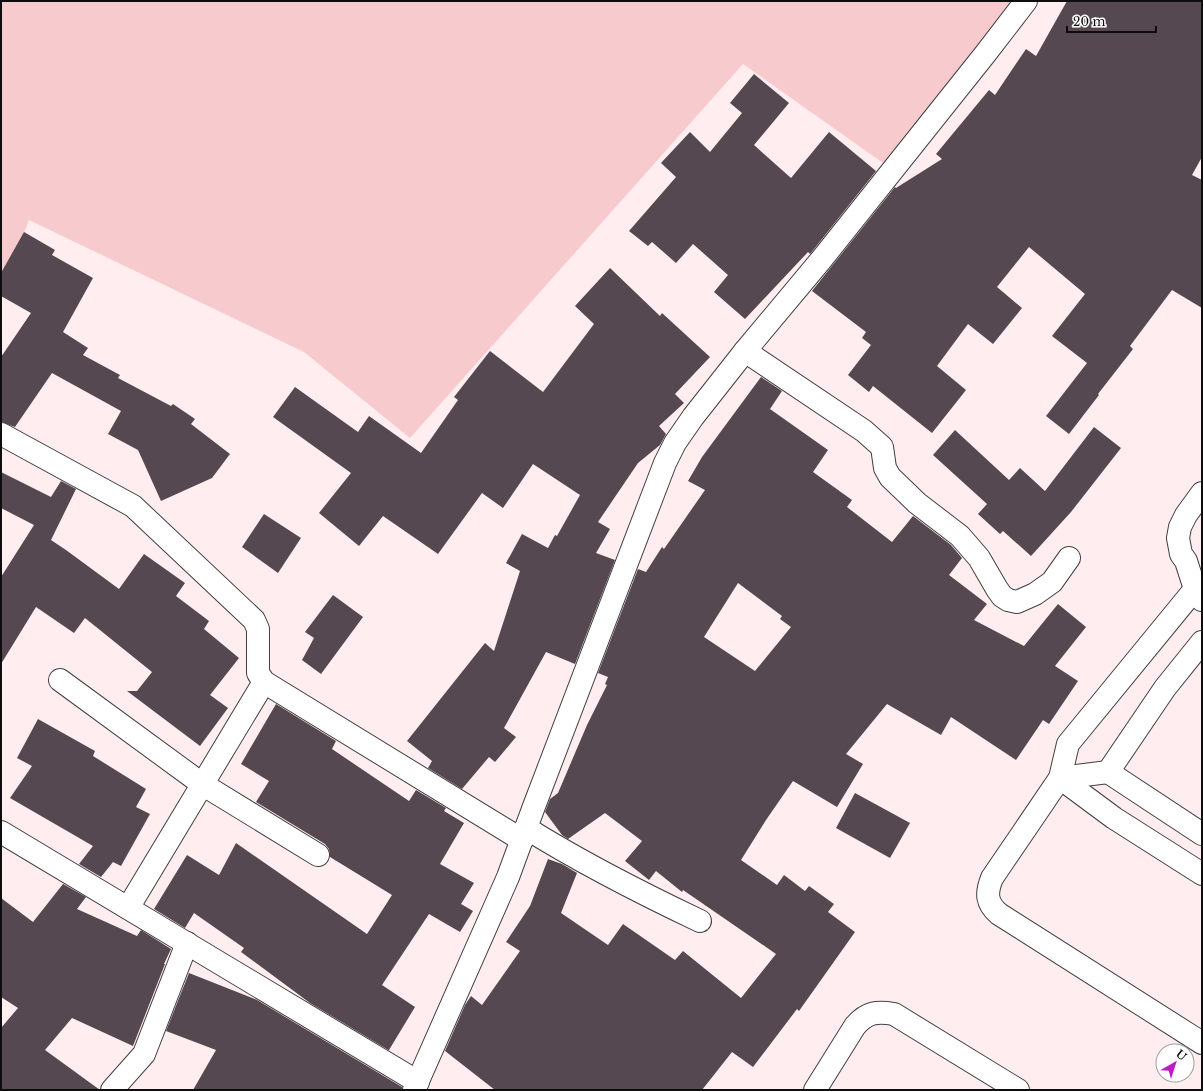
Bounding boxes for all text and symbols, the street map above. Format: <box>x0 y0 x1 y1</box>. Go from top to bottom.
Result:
scale bar <box>1067 8 1156 34</box>
text: 20 m <box>1073 14 1105 29</box>
north arrow <box>1155 1043 1195 1083</box>
text: U <box>1173 1047 1190 1064</box>

